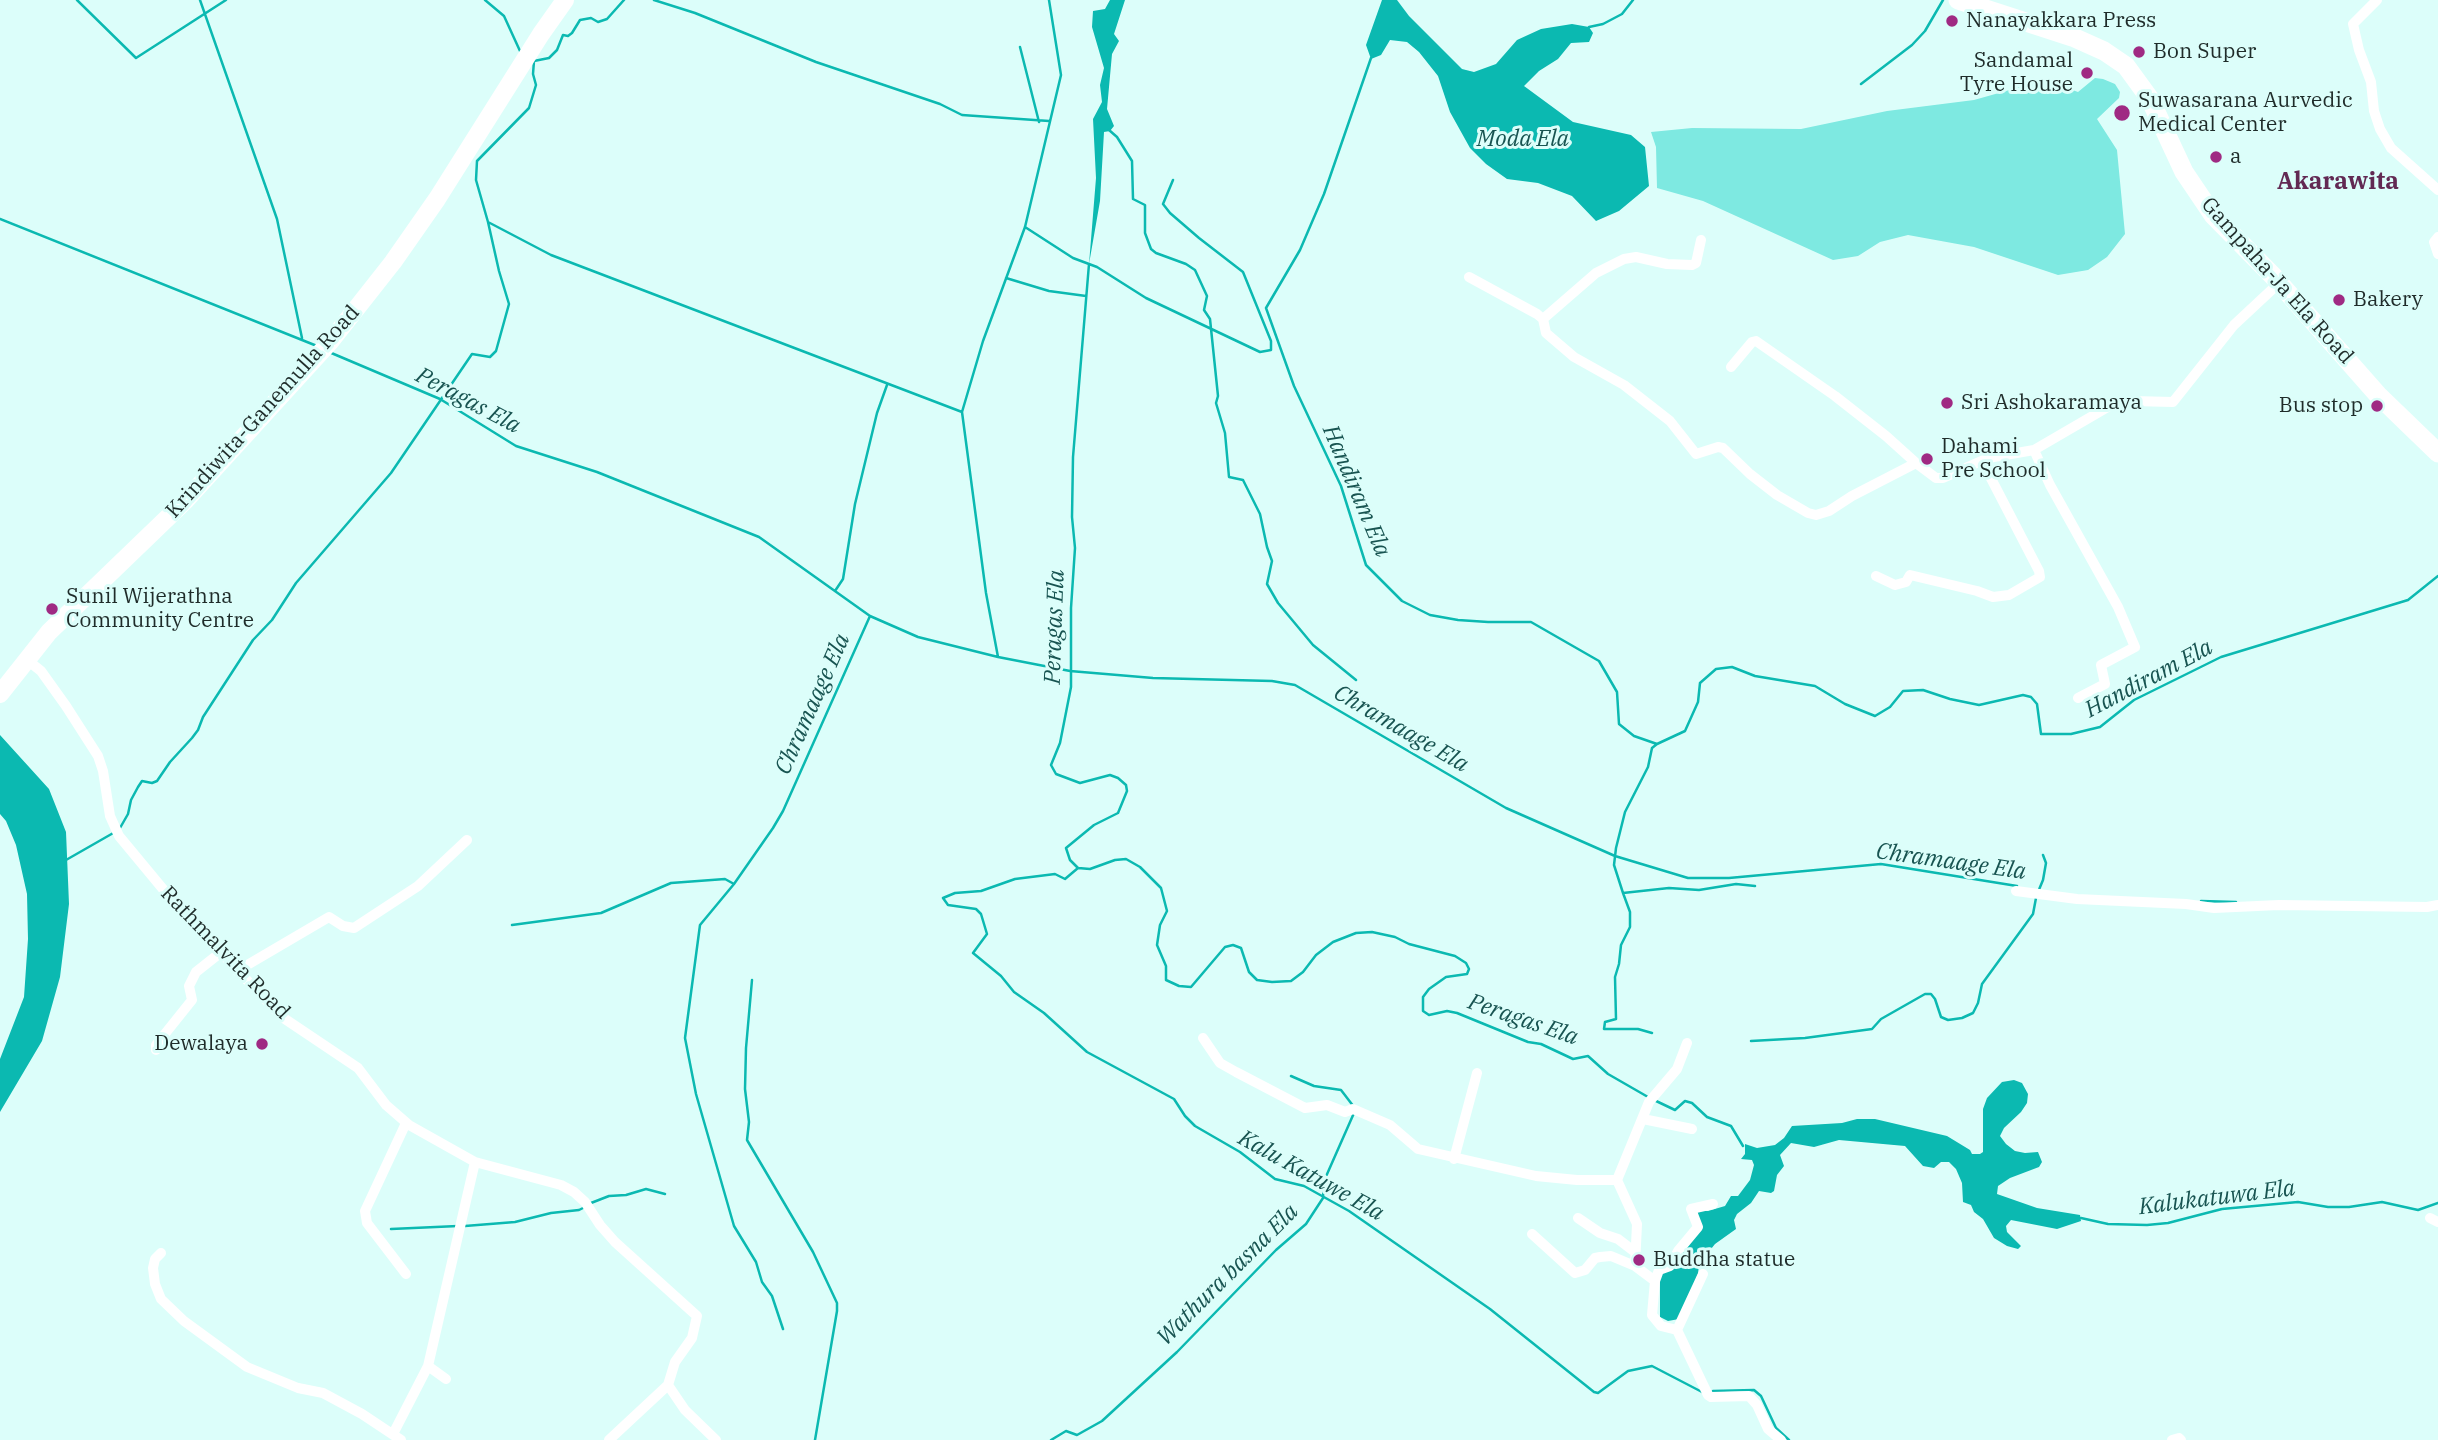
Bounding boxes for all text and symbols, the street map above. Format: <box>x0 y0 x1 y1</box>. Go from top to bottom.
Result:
place label: Nanayakkara Press <box>1966 8 2156 34</box>
marker: Nanayakkara Press <box>1944 13 1960 29</box>
place label: Bon Super <box>2153 39 2256 65</box>
marker: Bon Super <box>2131 44 2147 60</box>
place label: Sandamal Tyre House <box>1960 48 2073 98</box>
marker: Sandamal Tyre House <box>2079 65 2095 81</box>
place label: Suwasarana Aurvedic Medical Center <box>2138 88 2353 138</box>
marker: Suwasarana Aurvedic Medical Center <box>2112 103 2132 123</box>
water label: Moda Ela <box>1477 125 1569 153</box>
place label: a <box>2230 144 2241 170</box>
marker: a <box>2208 149 2224 165</box>
district label: Akarawita <box>2277 168 2399 196</box>
street label: Gampaha-Ja Ela Road <box>2196 193 2358 369</box>
place label: Bakery <box>2353 287 2423 313</box>
marker: Bakery <box>2331 292 2347 308</box>
street label: Krindiwita-Ganemulla Road <box>161 301 365 523</box>
water label: Peragas Ela <box>411 362 525 440</box>
place label: Sri Ashokaramaya <box>1961 390 2142 416</box>
place label: Bus stop <box>2279 393 2363 419</box>
marker: Sri Ashokaramaya <box>1939 395 1955 411</box>
marker: Bus stop <box>2369 398 2385 414</box>
water label: Handiram Ela <box>1316 421 1396 561</box>
place label: Dahami Pre School <box>1941 434 2046 484</box>
marker: Dahami Pre School <box>1919 451 1935 467</box>
water label: Peragas Ela <box>1039 569 1071 685</box>
place label: Sunil Wijerathna Community Centre <box>66 584 254 634</box>
marker: Sunil Wijerathna Community Centre <box>44 601 60 617</box>
water label: Chramaage Ela <box>770 629 856 779</box>
water label: Handiram Ela <box>2080 634 2218 724</box>
water label: Chramaage Ela <box>1329 679 1473 779</box>
water label: Chramaage Ela <box>1874 838 2028 886</box>
street label: Rathmalvita Road <box>155 881 295 1025</box>
water label: Peragas Ela <box>1464 988 1582 1052</box>
place label: Dewalaya <box>154 1031 248 1057</box>
marker: Dewalaya <box>254 1036 270 1052</box>
water label: Kalu Katuwe Ela <box>1233 1125 1389 1227</box>
water label: Kalukatuwa Ela <box>2137 1175 2297 1221</box>
water label: Wathura basna Ela <box>1151 1198 1305 1352</box>
place label: Buddha statue <box>1653 1247 1795 1273</box>
marker: Buddha statue <box>1631 1252 1647 1268</box>

